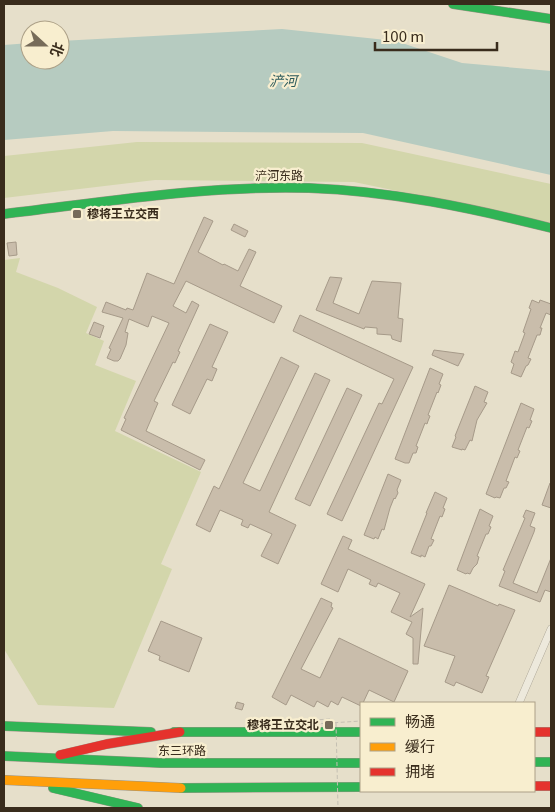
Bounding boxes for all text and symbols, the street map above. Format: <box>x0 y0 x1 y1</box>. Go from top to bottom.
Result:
north arrow <box>20 20 70 70</box>
scale bar <box>375 20 498 52</box>
text: 100 m <box>382 25 424 46</box>
text: 北 <box>46 40 70 60</box>
water label: 浐河 <box>269 70 300 90</box>
street label: 浐河东路 <box>255 166 303 183</box>
place label: 穆将王立交西 <box>87 204 159 221</box>
marker: 穆将王立交西 <box>71 208 83 220</box>
legend <box>360 702 535 792</box>
text: 畅通 <box>405 710 435 731</box>
place label: 穆将王立交北 <box>247 715 319 732</box>
marker: 穆将王立交北 <box>323 719 335 731</box>
text: 缓行 <box>405 735 435 756</box>
street label: 东三环路 <box>158 741 206 758</box>
text: 拥堵 <box>405 760 435 781</box>

